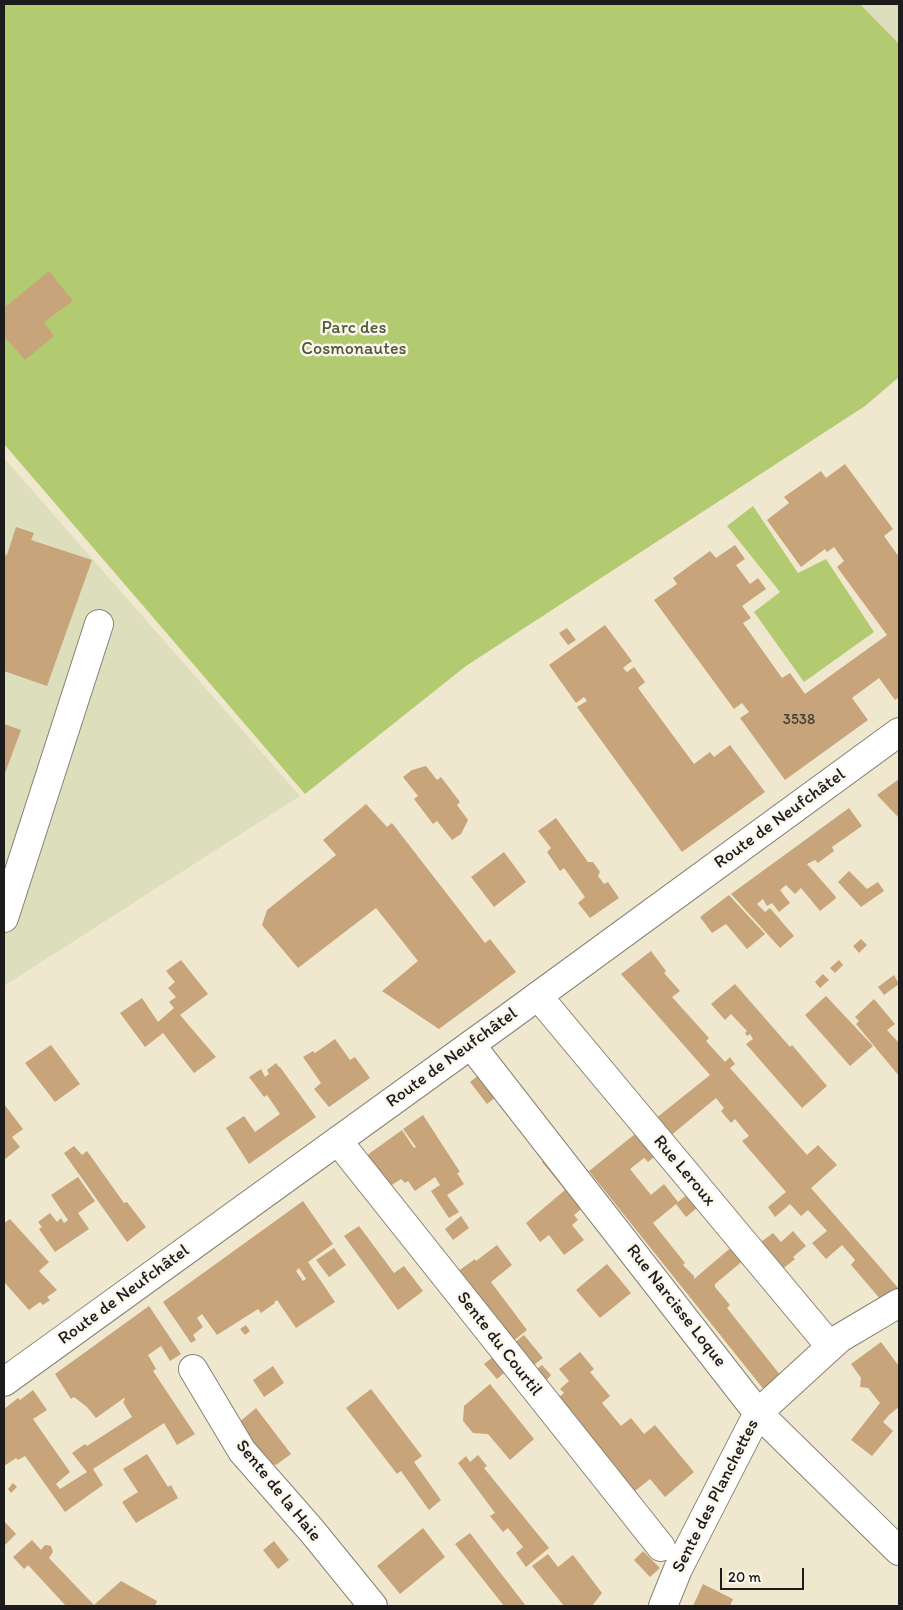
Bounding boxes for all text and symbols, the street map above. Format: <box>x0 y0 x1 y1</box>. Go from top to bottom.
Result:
park label: Parc des Cosmonautes <box>301 317 407 359</box>
house number: 3538 <box>783 711 815 729</box>
street label: Route de Neufchâtel <box>710 764 850 874</box>
street label: Route de Neufchâtel <box>382 1003 522 1113</box>
street label: Rue Leroux <box>648 1131 720 1211</box>
street label: Route de Neufchâtel <box>54 1240 194 1350</box>
street label: Rue Narcisse Loque <box>621 1240 731 1372</box>
street label: Sente du Courtil <box>452 1288 546 1400</box>
street label: Sente des Planchettes <box>668 1416 764 1576</box>
street label: Sente de la Haie <box>230 1436 326 1546</box>
scale bar <box>723 1558 807 1590</box>
text: 20 m <box>728 1568 761 1586</box>

